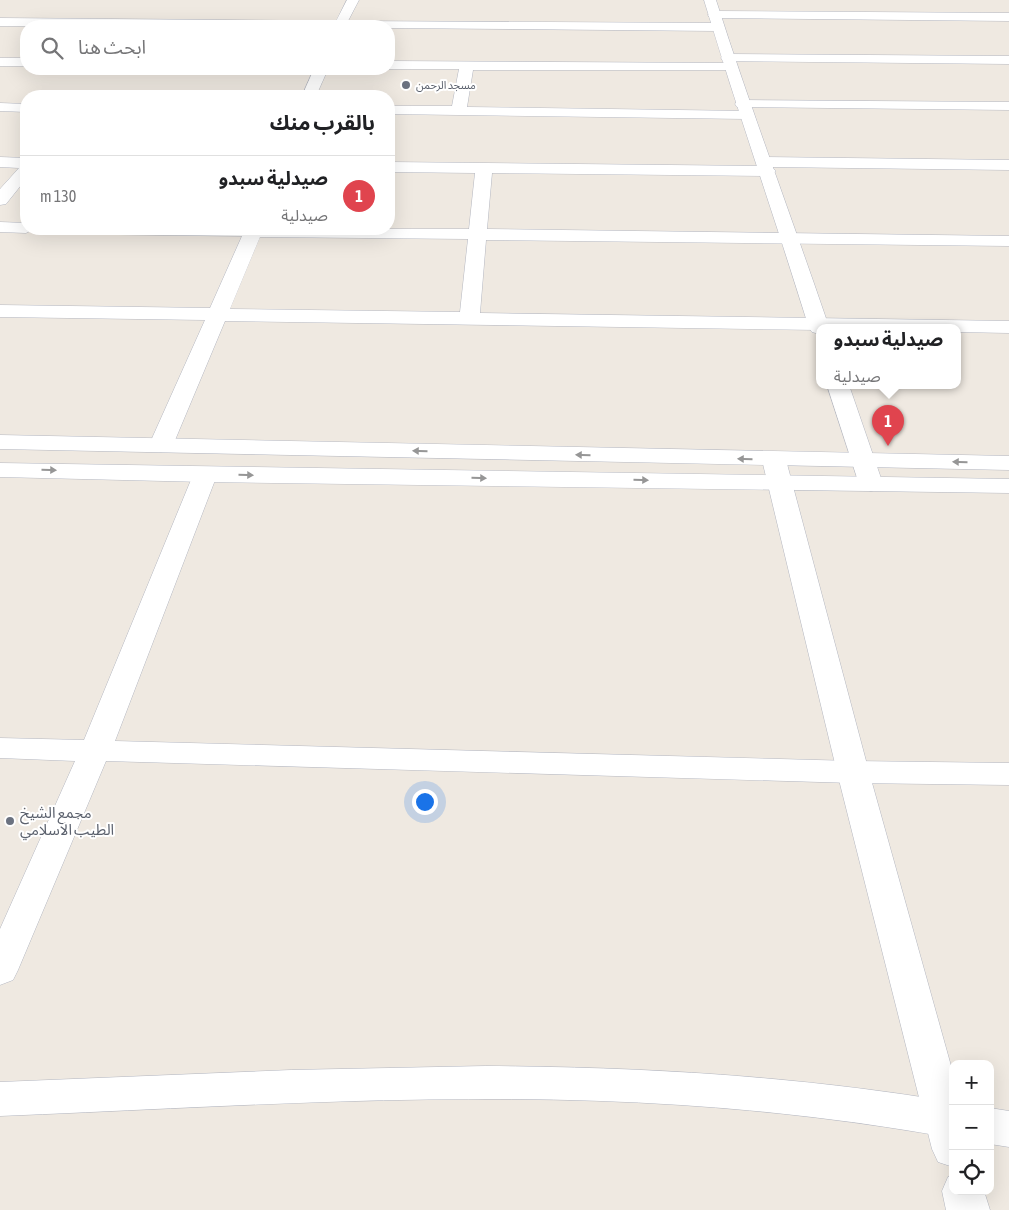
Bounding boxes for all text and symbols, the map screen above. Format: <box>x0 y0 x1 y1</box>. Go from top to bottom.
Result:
search box <box>20 20 395 75</box>
icon: search <box>38 34 66 62</box>
text: ابحث هنا <box>78 36 146 58</box>
marker: مسجد الرحمن <box>400 79 412 91</box>
place label: مسجد الرحمن <box>416 79 476 92</box>
text: بالقرب منك <box>270 110 375 134</box>
text: صيدلية سبدو <box>219 167 328 189</box>
text: 130 m <box>40 187 76 205</box>
text: 1 <box>355 187 363 205</box>
text: صيدلية <box>281 206 328 224</box>
popup <box>816 324 961 389</box>
text: صيدلية سبدو <box>834 328 943 350</box>
text: صيدلية <box>834 367 881 385</box>
pin: 1 <box>872 405 904 446</box>
one-way arrow <box>412 447 428 455</box>
one-way arrow <box>575 451 591 459</box>
one-way arrow <box>737 455 753 463</box>
one-way arrow <box>952 458 968 466</box>
one-way arrow <box>41 466 57 474</box>
one-way arrow <box>238 471 254 479</box>
one-way arrow <box>471 474 487 482</box>
one-way arrow <box>633 476 649 484</box>
your location <box>412 789 438 815</box>
place label: مجمع الشيخ الطيب الاسلامي <box>20 804 114 841</box>
marker: مجمع الشيخ الطيب الاسلامي <box>4 815 16 827</box>
map controls <box>949 1060 994 1195</box>
button: + <box>949 1060 994 1105</box>
button: − <box>949 1105 994 1150</box>
button: locate <box>949 1150 994 1195</box>

